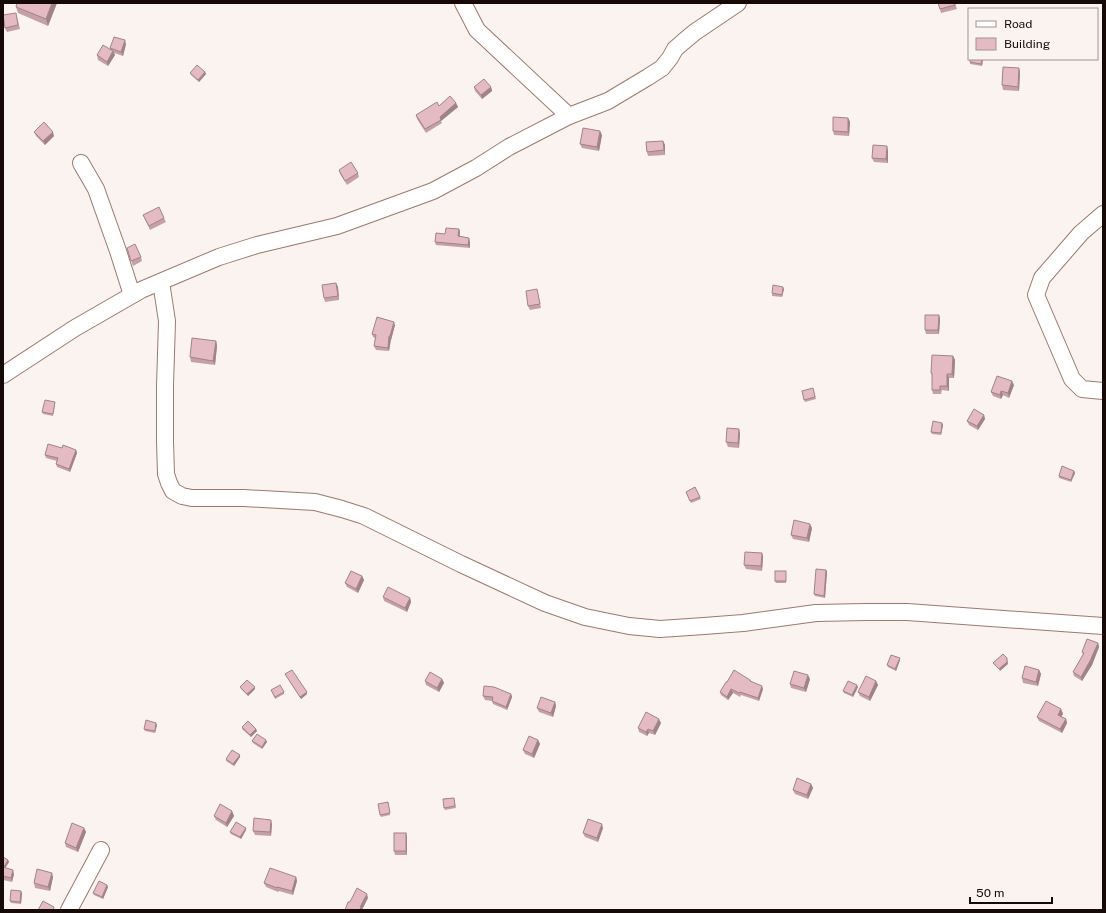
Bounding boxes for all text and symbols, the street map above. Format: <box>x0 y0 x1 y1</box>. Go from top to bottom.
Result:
legend <box>968 8 1098 60</box>
text: Road <box>1004 17 1032 31</box>
text: Building <box>1004 37 1050 51</box>
scale bar <box>970 879 1052 905</box>
text: 50 m <box>976 886 1004 900</box>

